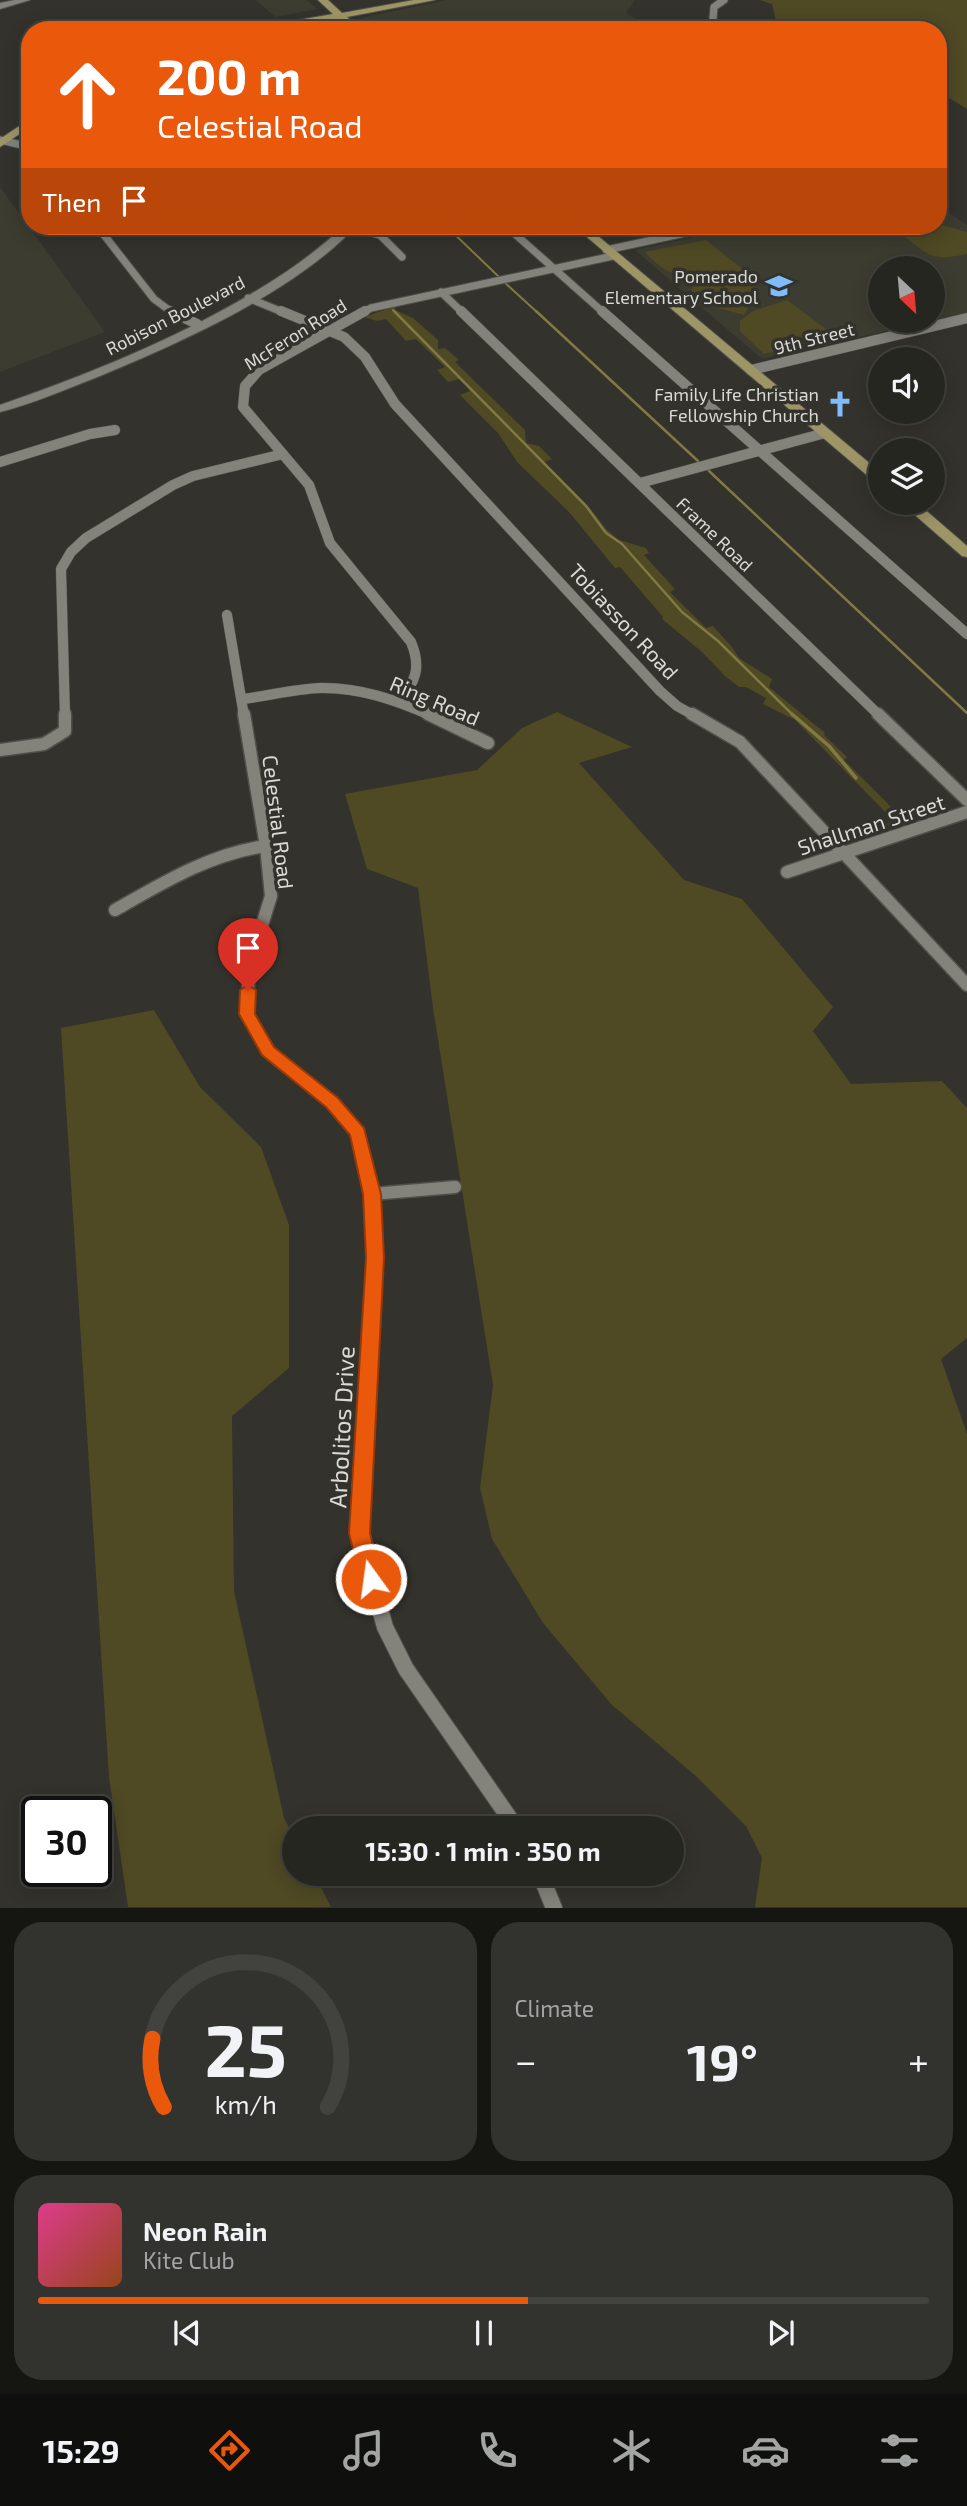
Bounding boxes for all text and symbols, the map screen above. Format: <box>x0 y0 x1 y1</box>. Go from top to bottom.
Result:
text: 200 m <box>157 46 301 105</box>
icon: ahead <box>42 49 133 140</box>
text: Celestial Road <box>157 106 363 144</box>
icon: arrive <box>115 182 153 220</box>
text: Then <box>42 186 101 217</box>
north arrow <box>868 256 945 332</box>
map controls <box>868 256 945 515</box>
place label: Pomerado Elementary School <box>605 265 759 308</box>
street label: Robison Boulevard <box>102 270 248 360</box>
school or university icon: Pomerado Elementary School <box>764 271 794 301</box>
street label: McFeron Road <box>240 294 350 374</box>
street label: 9th Street <box>772 317 856 359</box>
button: sound <box>868 347 945 424</box>
place label: Family Life Christian Fellowship Church <box>654 383 819 426</box>
church icon: Family Life Christian Fellowship Church <box>825 389 855 419</box>
button: layers <box>868 438 945 515</box>
street label: Frame Road <box>672 492 758 576</box>
street label: Tobiasson Road <box>564 558 684 684</box>
street label: Ring Road <box>386 670 484 730</box>
street label: Celestial Road <box>258 754 300 890</box>
street label: Shallman Street <box>794 788 948 860</box>
pin <box>218 918 278 990</box>
icon: arrive <box>229 929 267 967</box>
street label: Arbolitos Drive <box>322 1345 360 1509</box>
position arrow <box>334 1542 408 1616</box>
speed limit sign: 30 <box>21 1796 112 1887</box>
text: 15:30 · 1 min · 350 m <box>365 1835 601 1866</box>
text: Climate <box>515 1994 594 2022</box>
text: 25 <box>204 2005 286 2093</box>
text: 19° <box>687 2029 758 2091</box>
text: − <box>515 2037 537 2083</box>
text: + <box>908 2037 929 2083</box>
text: km/h <box>214 2089 276 2119</box>
text: Neon Rain <box>143 2215 267 2246</box>
text: Kite Club <box>143 2246 235 2274</box>
icon: previous <box>168 2314 206 2352</box>
icon: pause <box>465 2314 503 2352</box>
icon: next <box>762 2314 800 2352</box>
icon: directions <box>205 2426 254 2475</box>
icon: music <box>339 2426 388 2475</box>
icon: phone <box>473 2426 522 2475</box>
icon: climate <box>607 2426 656 2475</box>
icon: car <box>741 2426 790 2475</box>
icon: filters <box>875 2426 924 2475</box>
text: 15:29 <box>43 2431 120 2469</box>

